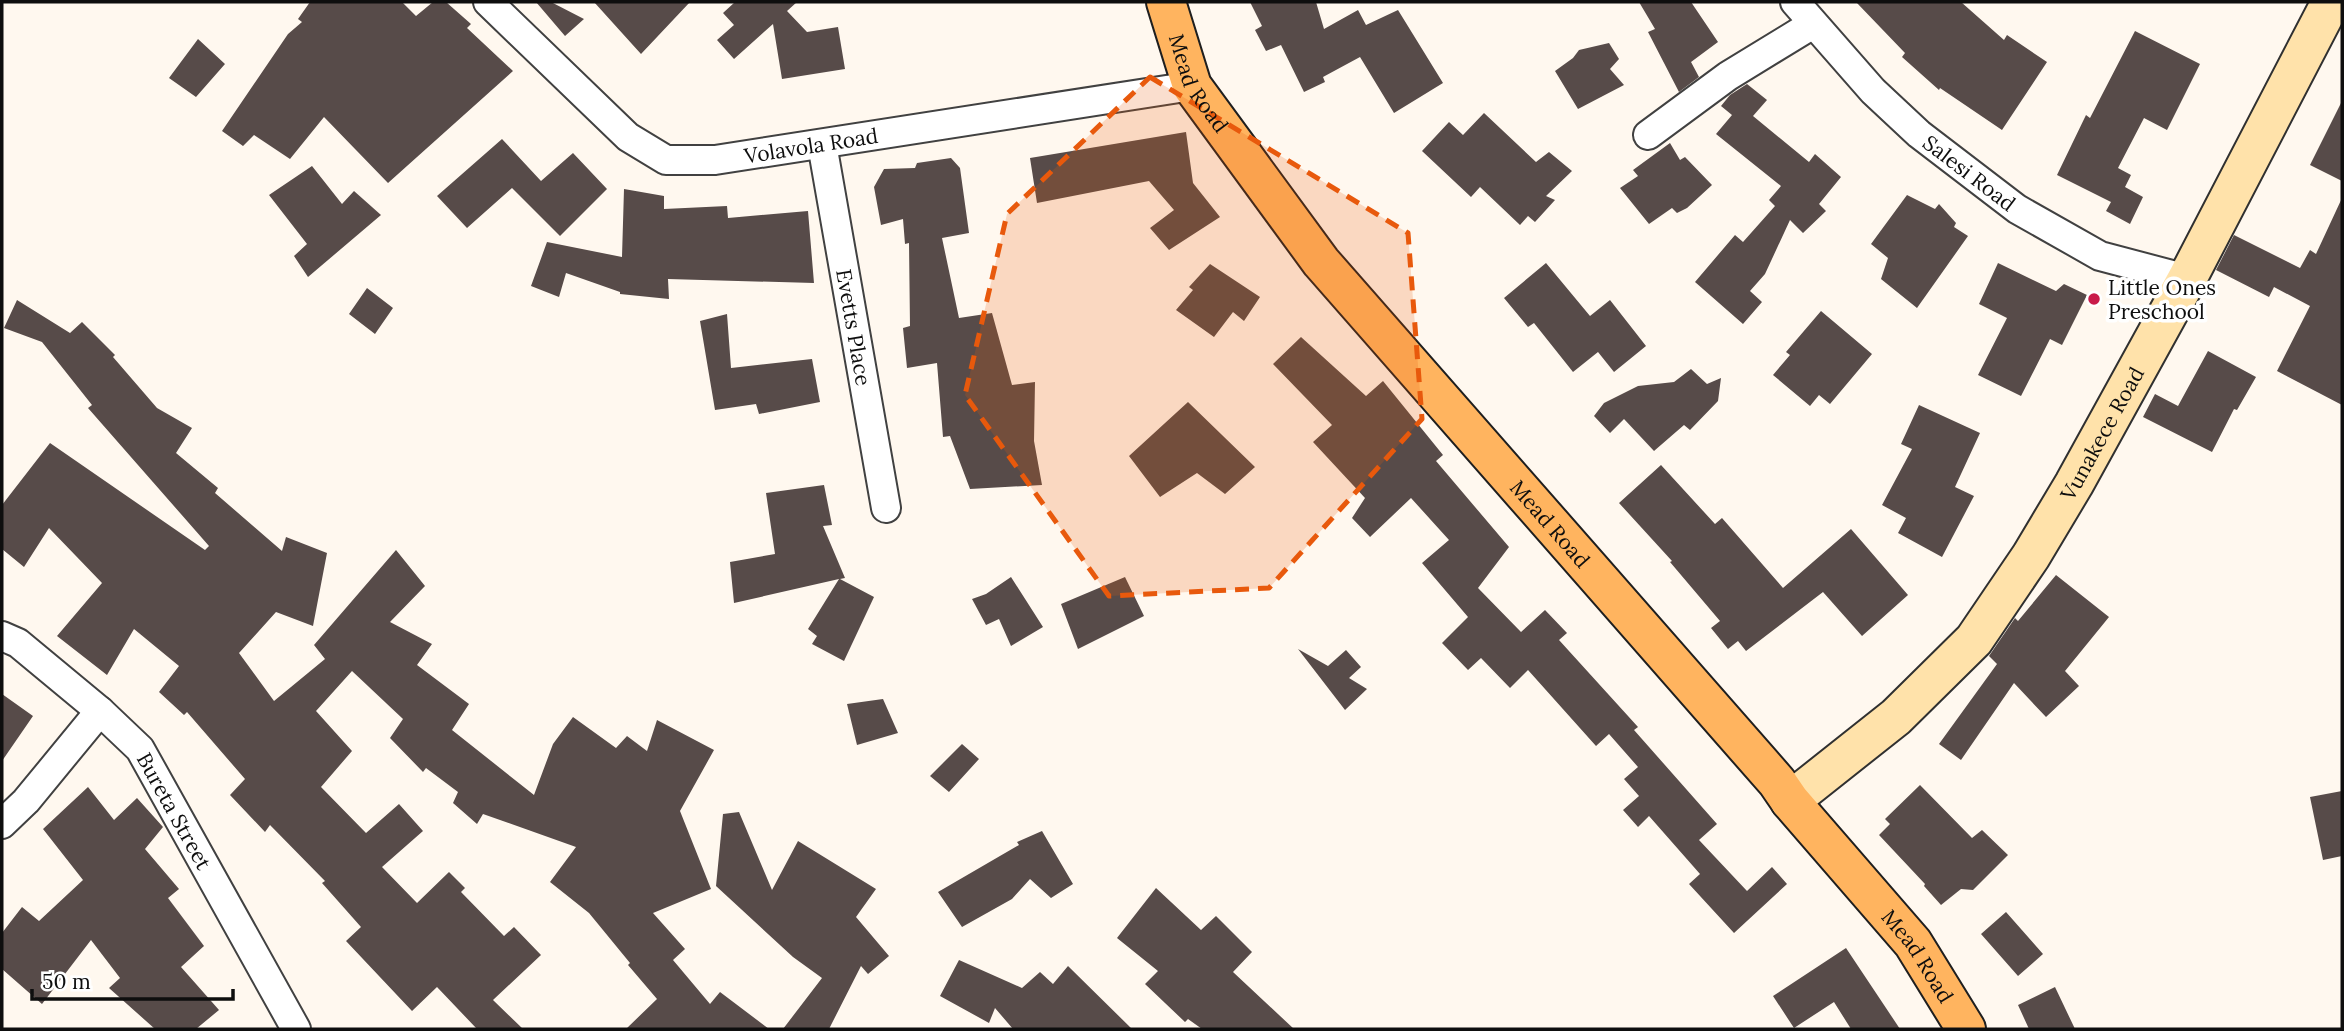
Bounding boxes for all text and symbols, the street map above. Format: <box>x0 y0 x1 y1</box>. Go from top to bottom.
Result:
street label: Mead Road <box>1163 30 1235 138</box>
street label: Volavola Road <box>741 121 880 169</box>
street label: Salesi Road <box>1918 129 2021 217</box>
street label: Evetts Place <box>831 267 878 388</box>
place label: Little Ones Preschool <box>2108 274 2216 325</box>
marker: Little Ones Preschool <box>2086 291 2102 307</box>
street label: Vunakece Road <box>2053 362 2150 506</box>
street label: Mead Road <box>1505 474 1596 573</box>
street label: Bureta Street <box>131 748 218 875</box>
street label: Mead Road <box>1876 903 1960 1007</box>
scale bar <box>32 958 233 1002</box>
text: 50 m <box>42 968 91 995</box>

